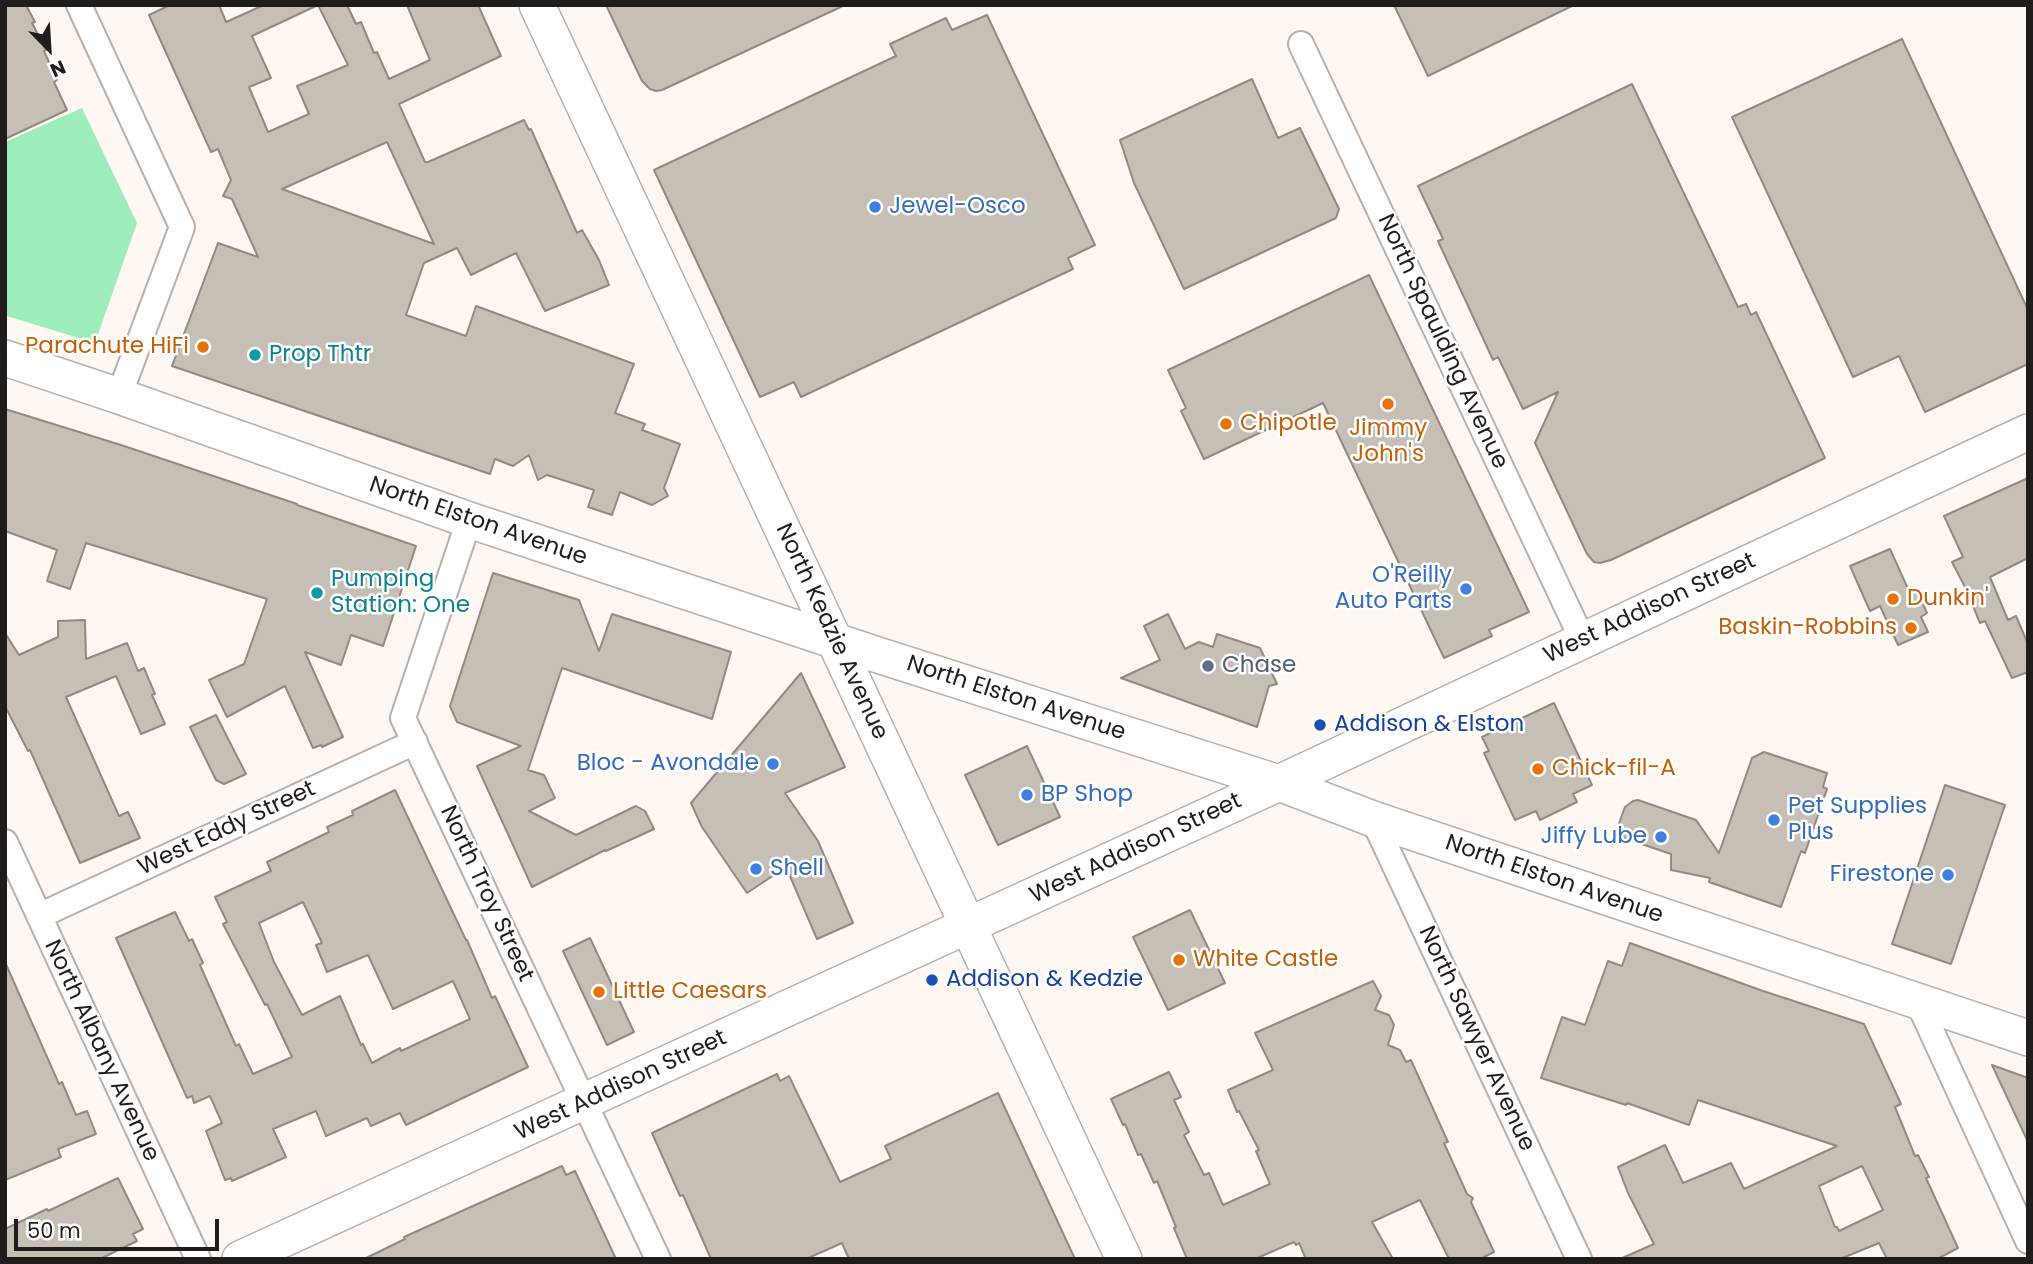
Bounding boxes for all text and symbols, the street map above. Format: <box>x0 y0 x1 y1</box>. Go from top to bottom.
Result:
north arrow <box>14 14 84 84</box>
text: N <box>46 53 70 84</box>
place label: Jewel-Osco <box>889 193 1026 221</box>
marker: Jewel-Osco <box>867 199 883 215</box>
street label: North Spaulding Avenue <box>1371 210 1513 474</box>
place label: Parachute HiFi <box>25 333 189 361</box>
marker: Parachute HiFi <box>195 339 211 355</box>
place label: Prop Thtr <box>269 341 371 369</box>
marker: Prop Thtr <box>247 347 263 363</box>
marker: Jimmy John's <box>1380 396 1396 412</box>
place label: Chipotle <box>1240 410 1337 438</box>
place label: Jimmy John's <box>1349 415 1427 469</box>
marker: Chipotle <box>1218 416 1234 432</box>
street label: North Elston Avenue <box>365 472 591 572</box>
street label: North Kedzie Avenue <box>769 520 893 744</box>
street label: West Addison Street <box>1540 548 1760 670</box>
place label: O'Reilly Auto Parts <box>1335 562 1452 616</box>
place label: Pumping Station: One <box>331 566 470 620</box>
marker: O'Reilly Auto Parts <box>1458 581 1474 597</box>
marker: Pumping Station: One <box>309 585 325 601</box>
place label: Dunkin' <box>1907 585 1989 613</box>
marker: Dunkin' <box>1885 591 1901 607</box>
place label: Baskin-Robbins <box>1718 614 1897 642</box>
marker: Baskin-Robbins <box>1903 620 1919 636</box>
street label: North Elston Avenue <box>903 651 1129 747</box>
place label: Chase <box>1222 652 1296 680</box>
marker: Chase <box>1200 658 1216 674</box>
place label: Addison & Elston <box>1334 711 1524 739</box>
marker: Addison & Elston <box>1312 717 1328 733</box>
place label: Bloc - Avondale <box>577 750 759 778</box>
place label: Chick-fil-A <box>1552 755 1676 783</box>
marker: Bloc - Avondale <box>765 756 781 772</box>
marker: Chick-fil-A <box>1530 761 1546 777</box>
street label: West Eddy Street <box>134 776 320 882</box>
place label: BP Shop <box>1041 781 1133 809</box>
marker: BP Shop <box>1019 787 1035 803</box>
street label: West Addison Street <box>1026 788 1246 910</box>
place label: Pet Supplies Plus <box>1788 793 1927 847</box>
street label: North Troy Street <box>433 802 539 986</box>
marker: Pet Supplies Plus <box>1766 812 1782 828</box>
place label: Jiffy Lube <box>1540 823 1647 851</box>
marker: Jiffy Lube <box>1653 829 1669 845</box>
street label: North Elston Avenue <box>1441 830 1667 930</box>
place label: Shell <box>770 855 824 883</box>
marker: Shell <box>748 861 764 877</box>
place label: Firestone <box>1830 861 1934 889</box>
marker: Firestone <box>1940 867 1956 883</box>
street label: North Sawyer Avenue <box>1412 922 1540 1156</box>
street label: North Albany Avenue <box>38 936 164 1166</box>
place label: White Castle <box>1193 946 1338 974</box>
marker: White Castle <box>1171 952 1187 968</box>
place label: Addison & Kedzie <box>946 966 1143 994</box>
marker: Addison & Kedzie <box>924 972 940 988</box>
place label: Little Caesars <box>613 978 767 1006</box>
marker: Little Caesars <box>591 984 607 1000</box>
street label: West Addison Street <box>511 1025 731 1147</box>
scale bar <box>18 1204 222 1248</box>
text: 50 m <box>27 1216 81 1245</box>

